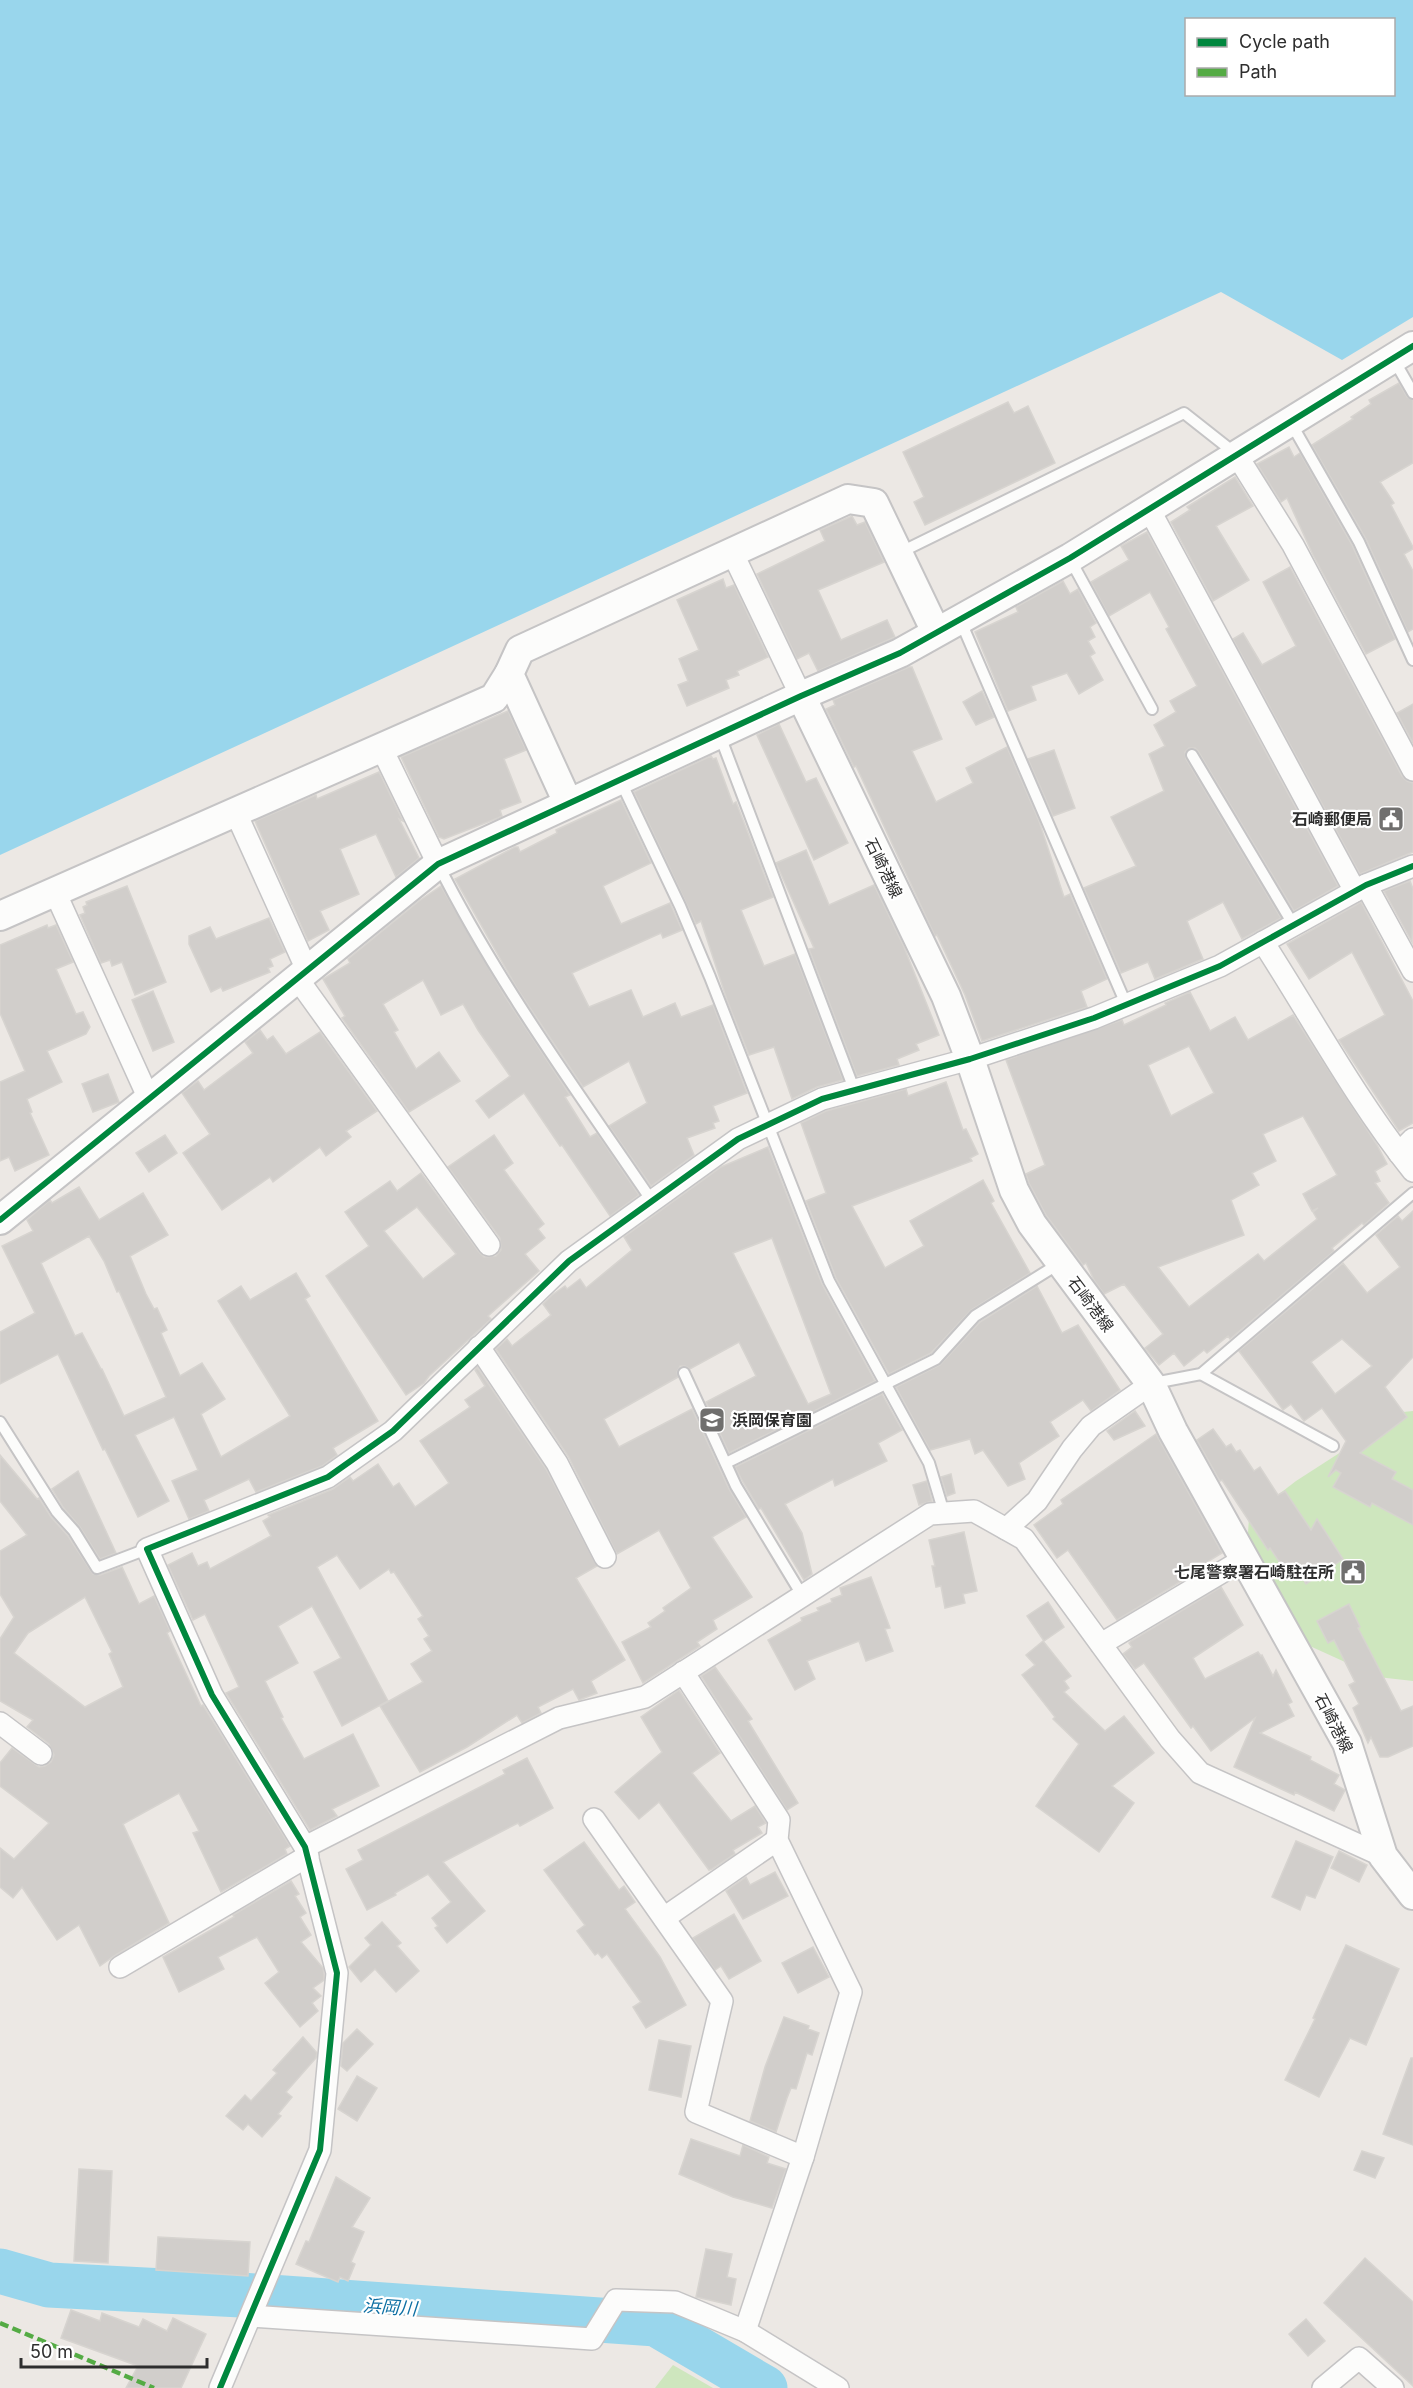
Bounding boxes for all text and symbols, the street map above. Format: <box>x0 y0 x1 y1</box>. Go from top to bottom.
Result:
legend <box>1185 18 1395 96</box>
text: Cycle path <box>1239 31 1330 52</box>
text: Path <box>1239 61 1277 82</box>
public building icon: 石崎郵便局 <box>1376 804 1406 834</box>
place label: 石崎郵便局 <box>1292 809 1372 829</box>
street label: 石崎港線 <box>861 835 907 901</box>
street label: 石崎港線 <box>1064 1272 1118 1336</box>
school or university icon: 浜岡保育園 <box>697 1405 727 1435</box>
place label: 浜岡保育園 <box>732 1410 812 1430</box>
public building icon: 七尾警察署石崎駐在所 <box>1338 1557 1368 1587</box>
place label: 七尾警察署石崎駐在所 <box>1174 1562 1334 1582</box>
street label: 石崎港線 <box>1311 1690 1357 1756</box>
water label: 浜岡川 <box>362 2295 420 2319</box>
scale bar <box>21 2331 207 2369</box>
text: 50 m <box>30 2341 73 2362</box>

